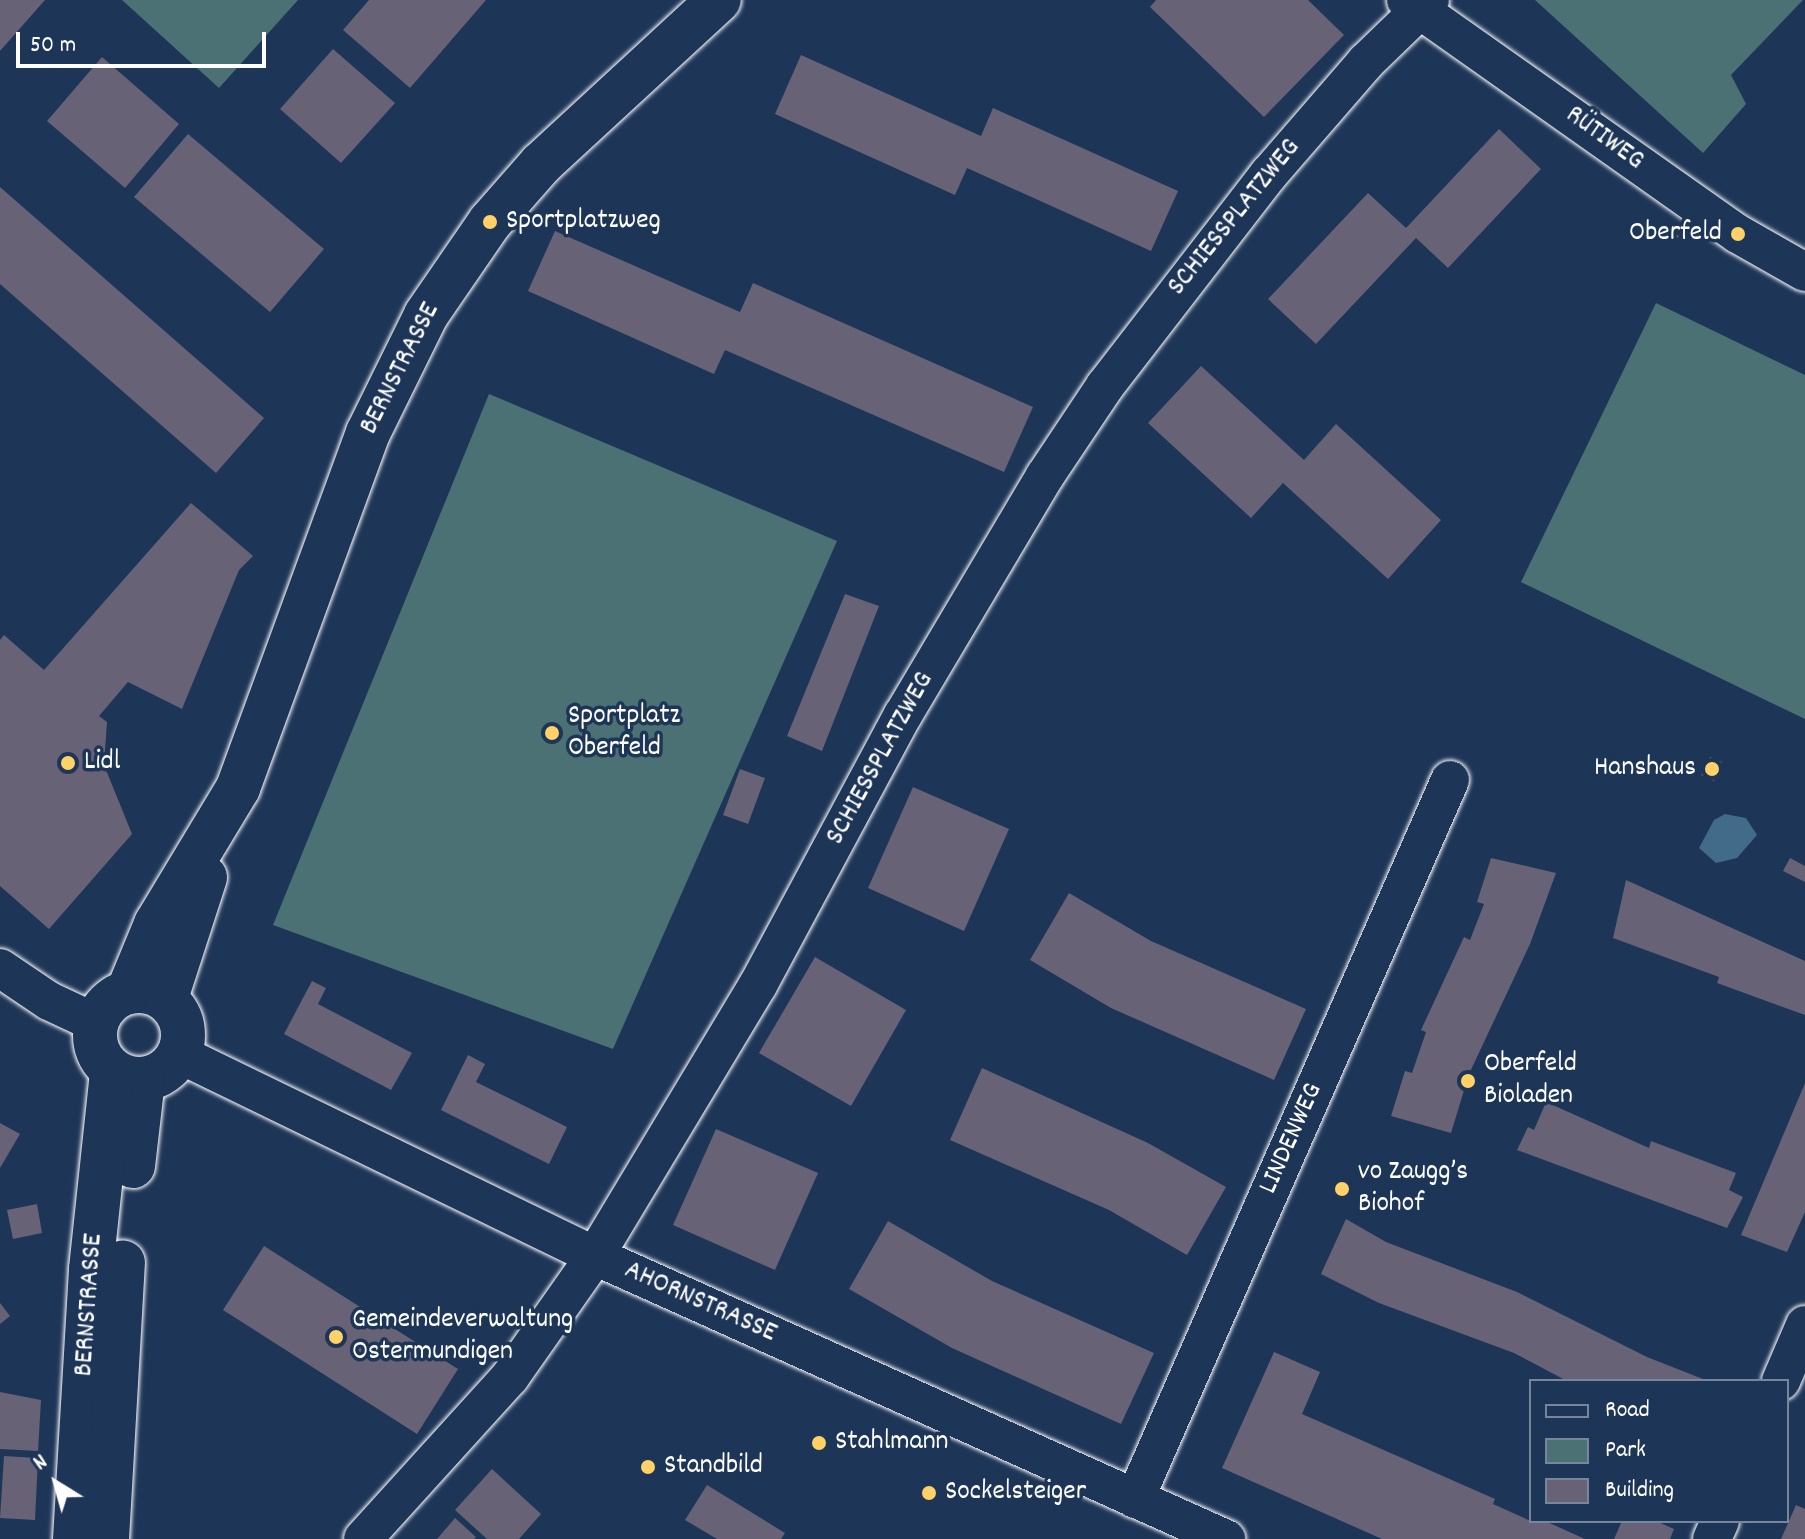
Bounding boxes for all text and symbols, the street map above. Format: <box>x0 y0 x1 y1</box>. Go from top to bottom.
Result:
scale bar <box>20 16 270 66</box>
text: 50 m <box>30 29 76 63</box>
street label: RÜTIWEG <box>1558 99 1650 179</box>
street label: SCHIESSPLATZWEG <box>1161 133 1309 303</box>
place label: Sportplatzweg <box>506 205 661 239</box>
marker: Sportplatzweg <box>481 213 499 231</box>
place label: Oberfeld <box>1629 217 1722 251</box>
marker: Oberfeld <box>1729 225 1747 243</box>
street label: BERNSTRASSE <box>353 298 449 440</box>
street label: SCHIESSPLATZWEG <box>820 667 942 851</box>
place label: Sportplatz Oberfeld <box>568 700 680 766</box>
marker: Sportplatz Oberfeld <box>543 724 561 742</box>
place label: Lidl <box>84 746 120 780</box>
place label: Hanshaus <box>1594 752 1696 786</box>
marker: Lidl <box>59 754 77 772</box>
marker: Hanshaus <box>1703 760 1721 778</box>
place label: Oberfeld Bioladen <box>1484 1048 1577 1114</box>
marker: Oberfeld Bioladen <box>1459 1072 1477 1090</box>
street label: LINDENWEG <box>1253 1078 1331 1200</box>
place label: vo Zaugg’s Biohof <box>1358 1156 1468 1222</box>
marker: vo Zaugg’s Biohof <box>1333 1180 1351 1198</box>
street label: BERNSTRASSE <box>68 1232 112 1378</box>
street label: AHORNSTRASSE <box>619 1254 781 1352</box>
place label: Gemeindeverwaltung Ostermundigen <box>352 1304 573 1370</box>
marker: Gemeindeverwaltung Ostermundigen <box>327 1328 345 1346</box>
legend <box>1529 1379 1789 1523</box>
text: Road <box>1605 1394 1650 1428</box>
place label: Stahlmann <box>835 1426 949 1460</box>
marker: Stahlmann <box>810 1434 828 1452</box>
text: Park <box>1605 1434 1646 1468</box>
north arrow <box>16 1443 96 1523</box>
text: N <box>28 1448 55 1479</box>
place label: Standbild <box>664 1450 763 1484</box>
marker: Standbild <box>639 1458 657 1476</box>
text: Building <box>1605 1474 1674 1508</box>
place label: Sockelsteiger <box>945 1476 1086 1510</box>
marker: Sockelsteiger <box>920 1484 938 1502</box>

